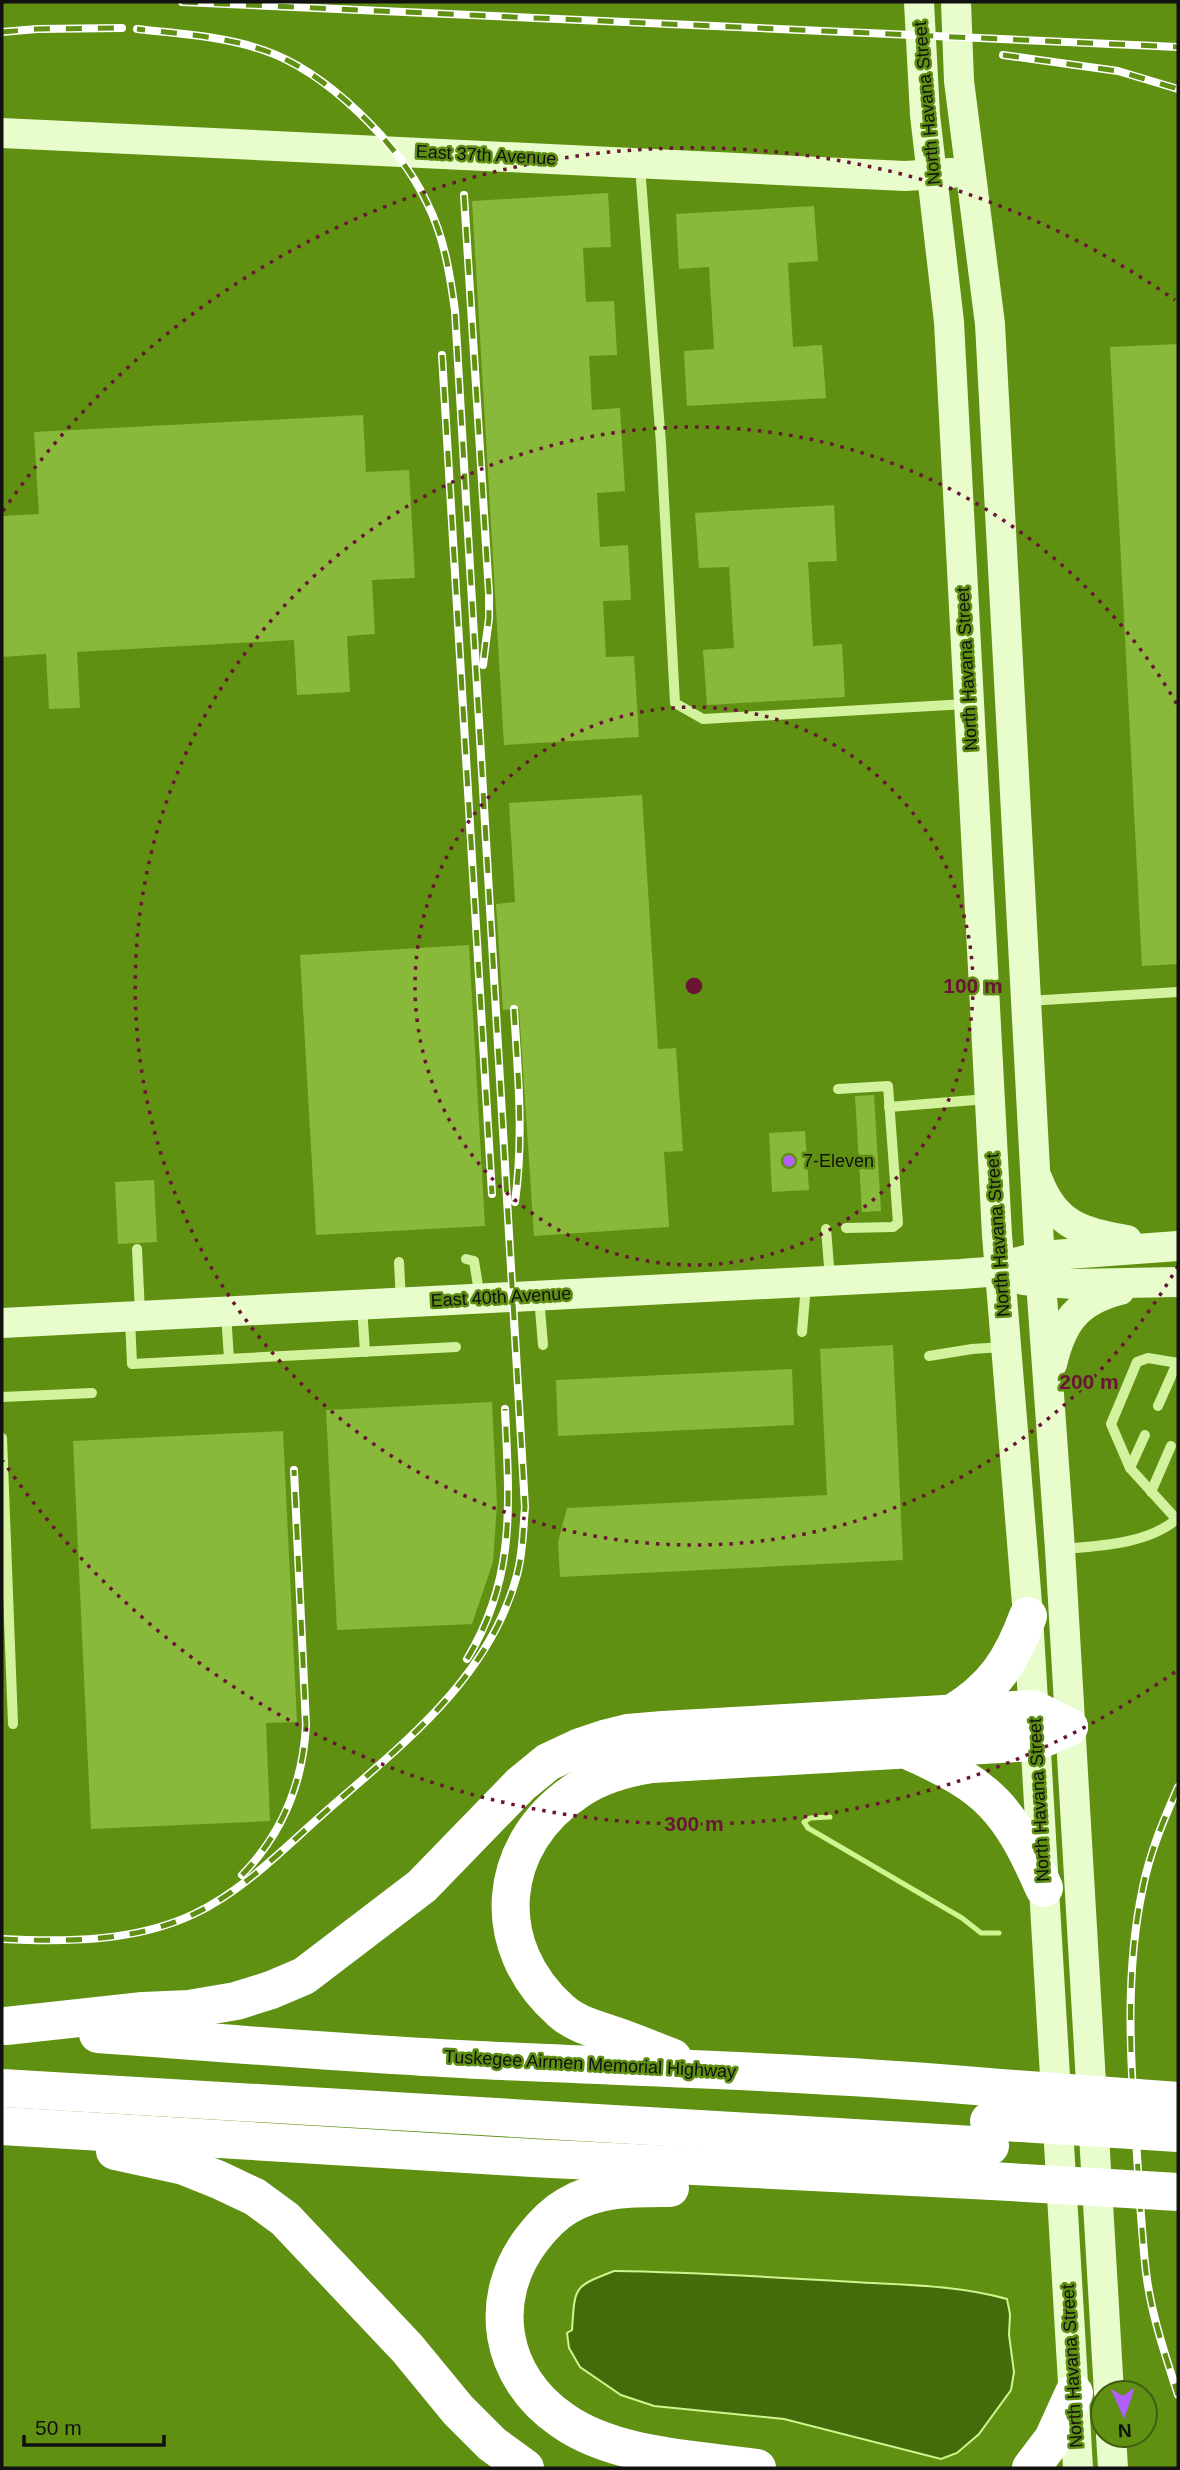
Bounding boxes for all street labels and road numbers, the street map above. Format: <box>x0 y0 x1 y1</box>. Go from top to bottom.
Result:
street label: North Havana Street <box>910 20 944 186</box>
street label: East 37th Avenue <box>415 141 557 169</box>
street label: North Havana Street <box>953 587 981 751</box>
street label: North Havana Street <box>982 1152 1014 1318</box>
street label: East 40th Avenue <box>430 1283 572 1311</box>
street label: North Havana Street <box>1025 1718 1053 1882</box>
street label: Tuskegee Airmen Memorial Highway <box>443 2046 737 2082</box>
street label: North Havana Street <box>1058 2284 1086 2448</box>

